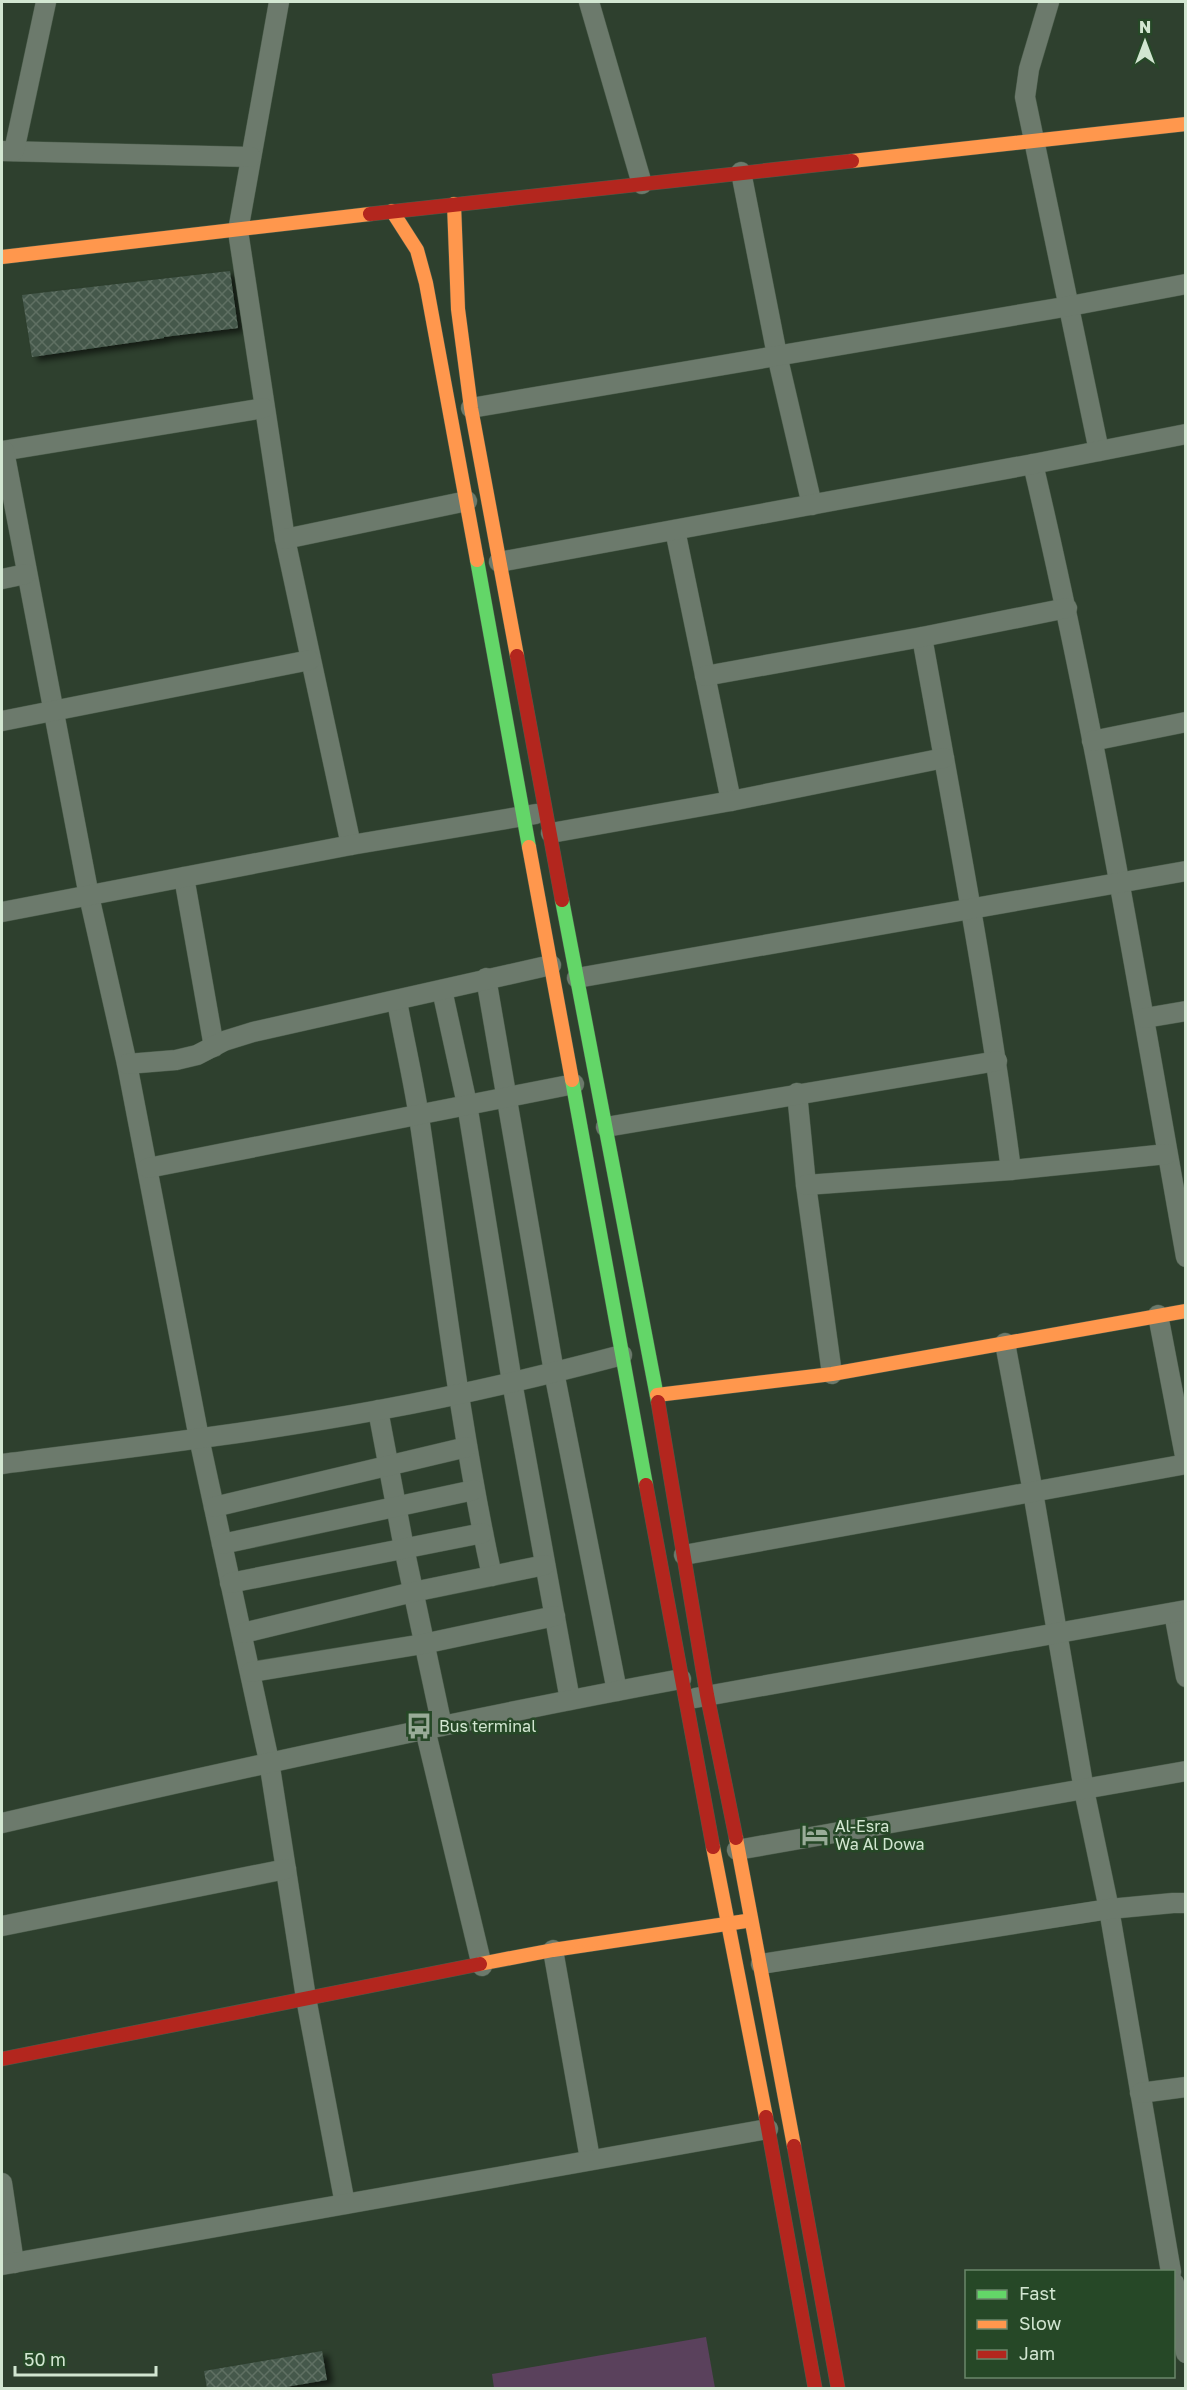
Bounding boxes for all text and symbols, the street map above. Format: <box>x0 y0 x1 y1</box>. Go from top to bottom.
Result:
north arrow <box>1115 12 1175 72</box>
text: N <box>1139 17 1151 37</box>
bus stop icon: Bus terminal <box>404 1711 434 1741</box>
place label: Bus terminal <box>439 1716 536 1736</box>
place label: Al-Esra Wa Al Dowa <box>835 1816 925 1854</box>
hotel icon: Al-Esra Wa Al Dowa <box>800 1820 830 1850</box>
legend <box>965 2270 1175 2378</box>
text: Fast <box>1019 2282 1056 2304</box>
text: Slow <box>1019 2312 1062 2334</box>
scale bar <box>15 2339 156 2377</box>
text: Jam <box>1019 2342 1055 2364</box>
text: 50 m <box>24 2348 66 2370</box>

